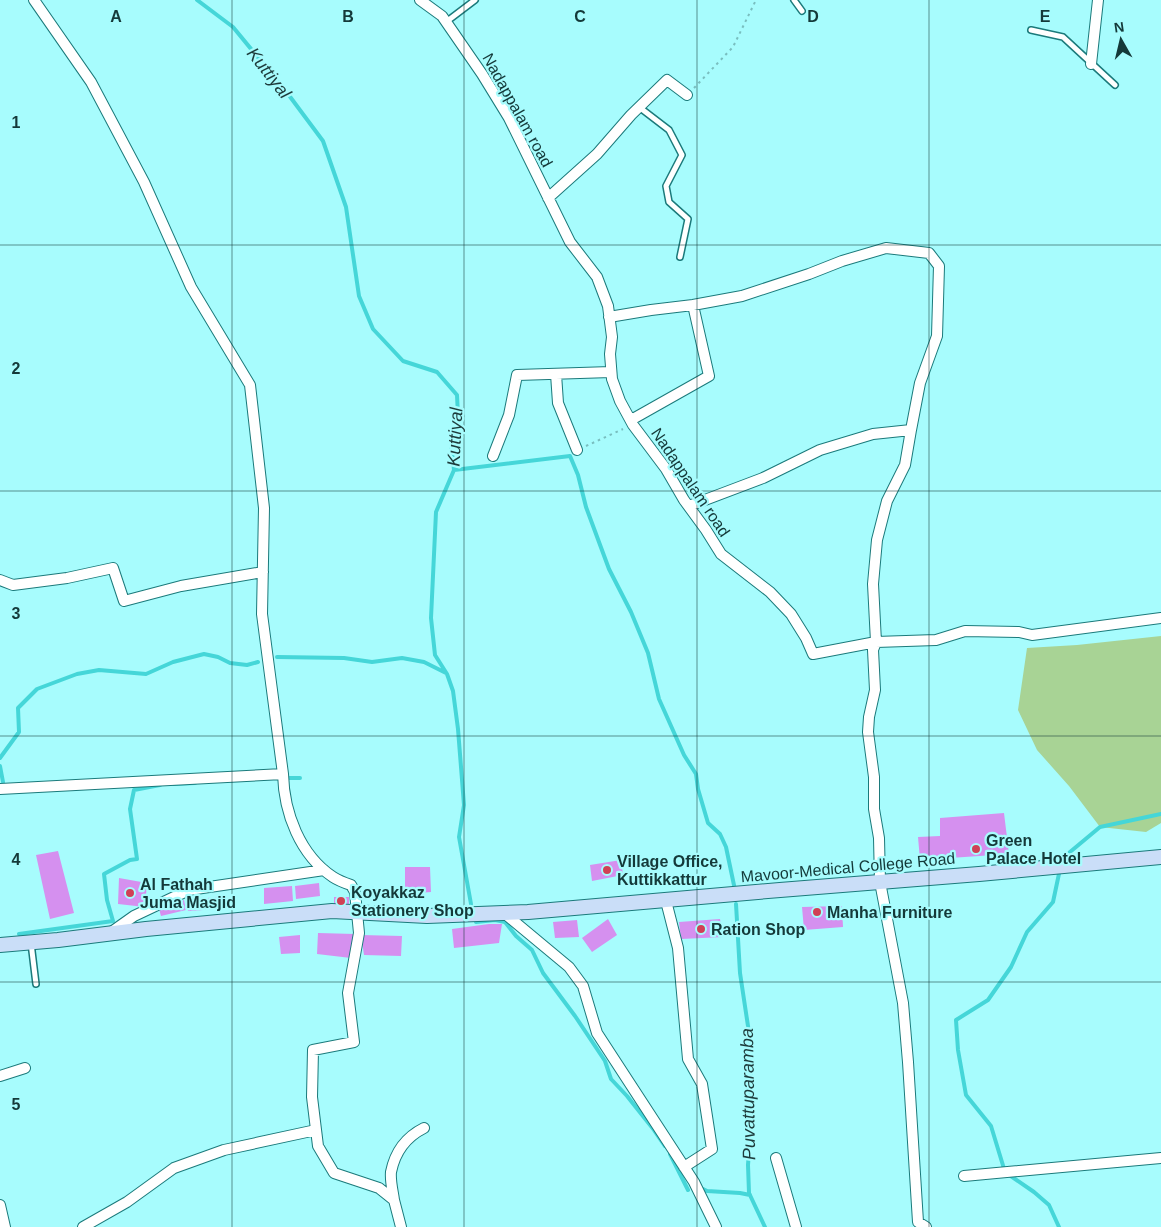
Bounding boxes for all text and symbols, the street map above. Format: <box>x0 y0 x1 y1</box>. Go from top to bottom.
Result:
text: A <box>110 8 122 25</box>
text: B <box>342 8 354 25</box>
text: C <box>574 8 586 25</box>
text: D <box>807 8 819 25</box>
text: E <box>1040 8 1051 25</box>
north arrow <box>1096 15 1146 65</box>
text: N <box>1113 18 1125 36</box>
water label: Kuttiyal <box>243 44 296 103</box>
street label: Nadappalam road <box>479 50 556 170</box>
text: 1 <box>12 114 21 131</box>
text: 2 <box>12 360 21 377</box>
water label: Kuttiyal <box>443 406 467 467</box>
street label: Nadappalam road <box>648 425 733 540</box>
text: 3 <box>12 605 21 622</box>
place label: Green Palace Hotel <box>986 832 1081 867</box>
marker: Green Palace Hotel <box>970 843 982 855</box>
street label: Mavoor-Medical College Road <box>740 850 956 885</box>
text: 4 <box>12 851 21 868</box>
place label: Village Office, Kuttikkattur <box>617 853 723 888</box>
marker: Village Office, Kuttikkattur <box>601 864 613 876</box>
place label: Al Fathah Juma Masjid <box>140 876 236 911</box>
place label: Koyakkaz Stationery Shop <box>351 884 474 919</box>
marker: Al Fathah Juma Masjid <box>124 887 136 899</box>
marker: Koyakkaz Stationery Shop <box>335 895 347 907</box>
place label: Manha Furniture <box>827 904 952 921</box>
marker: Manha Furniture <box>811 906 823 918</box>
place label: Ration Shop <box>711 921 805 938</box>
marker: Ration Shop <box>695 923 707 935</box>
water label: Puvattuparamba <box>737 1028 759 1160</box>
text: 5 <box>12 1096 21 1113</box>

